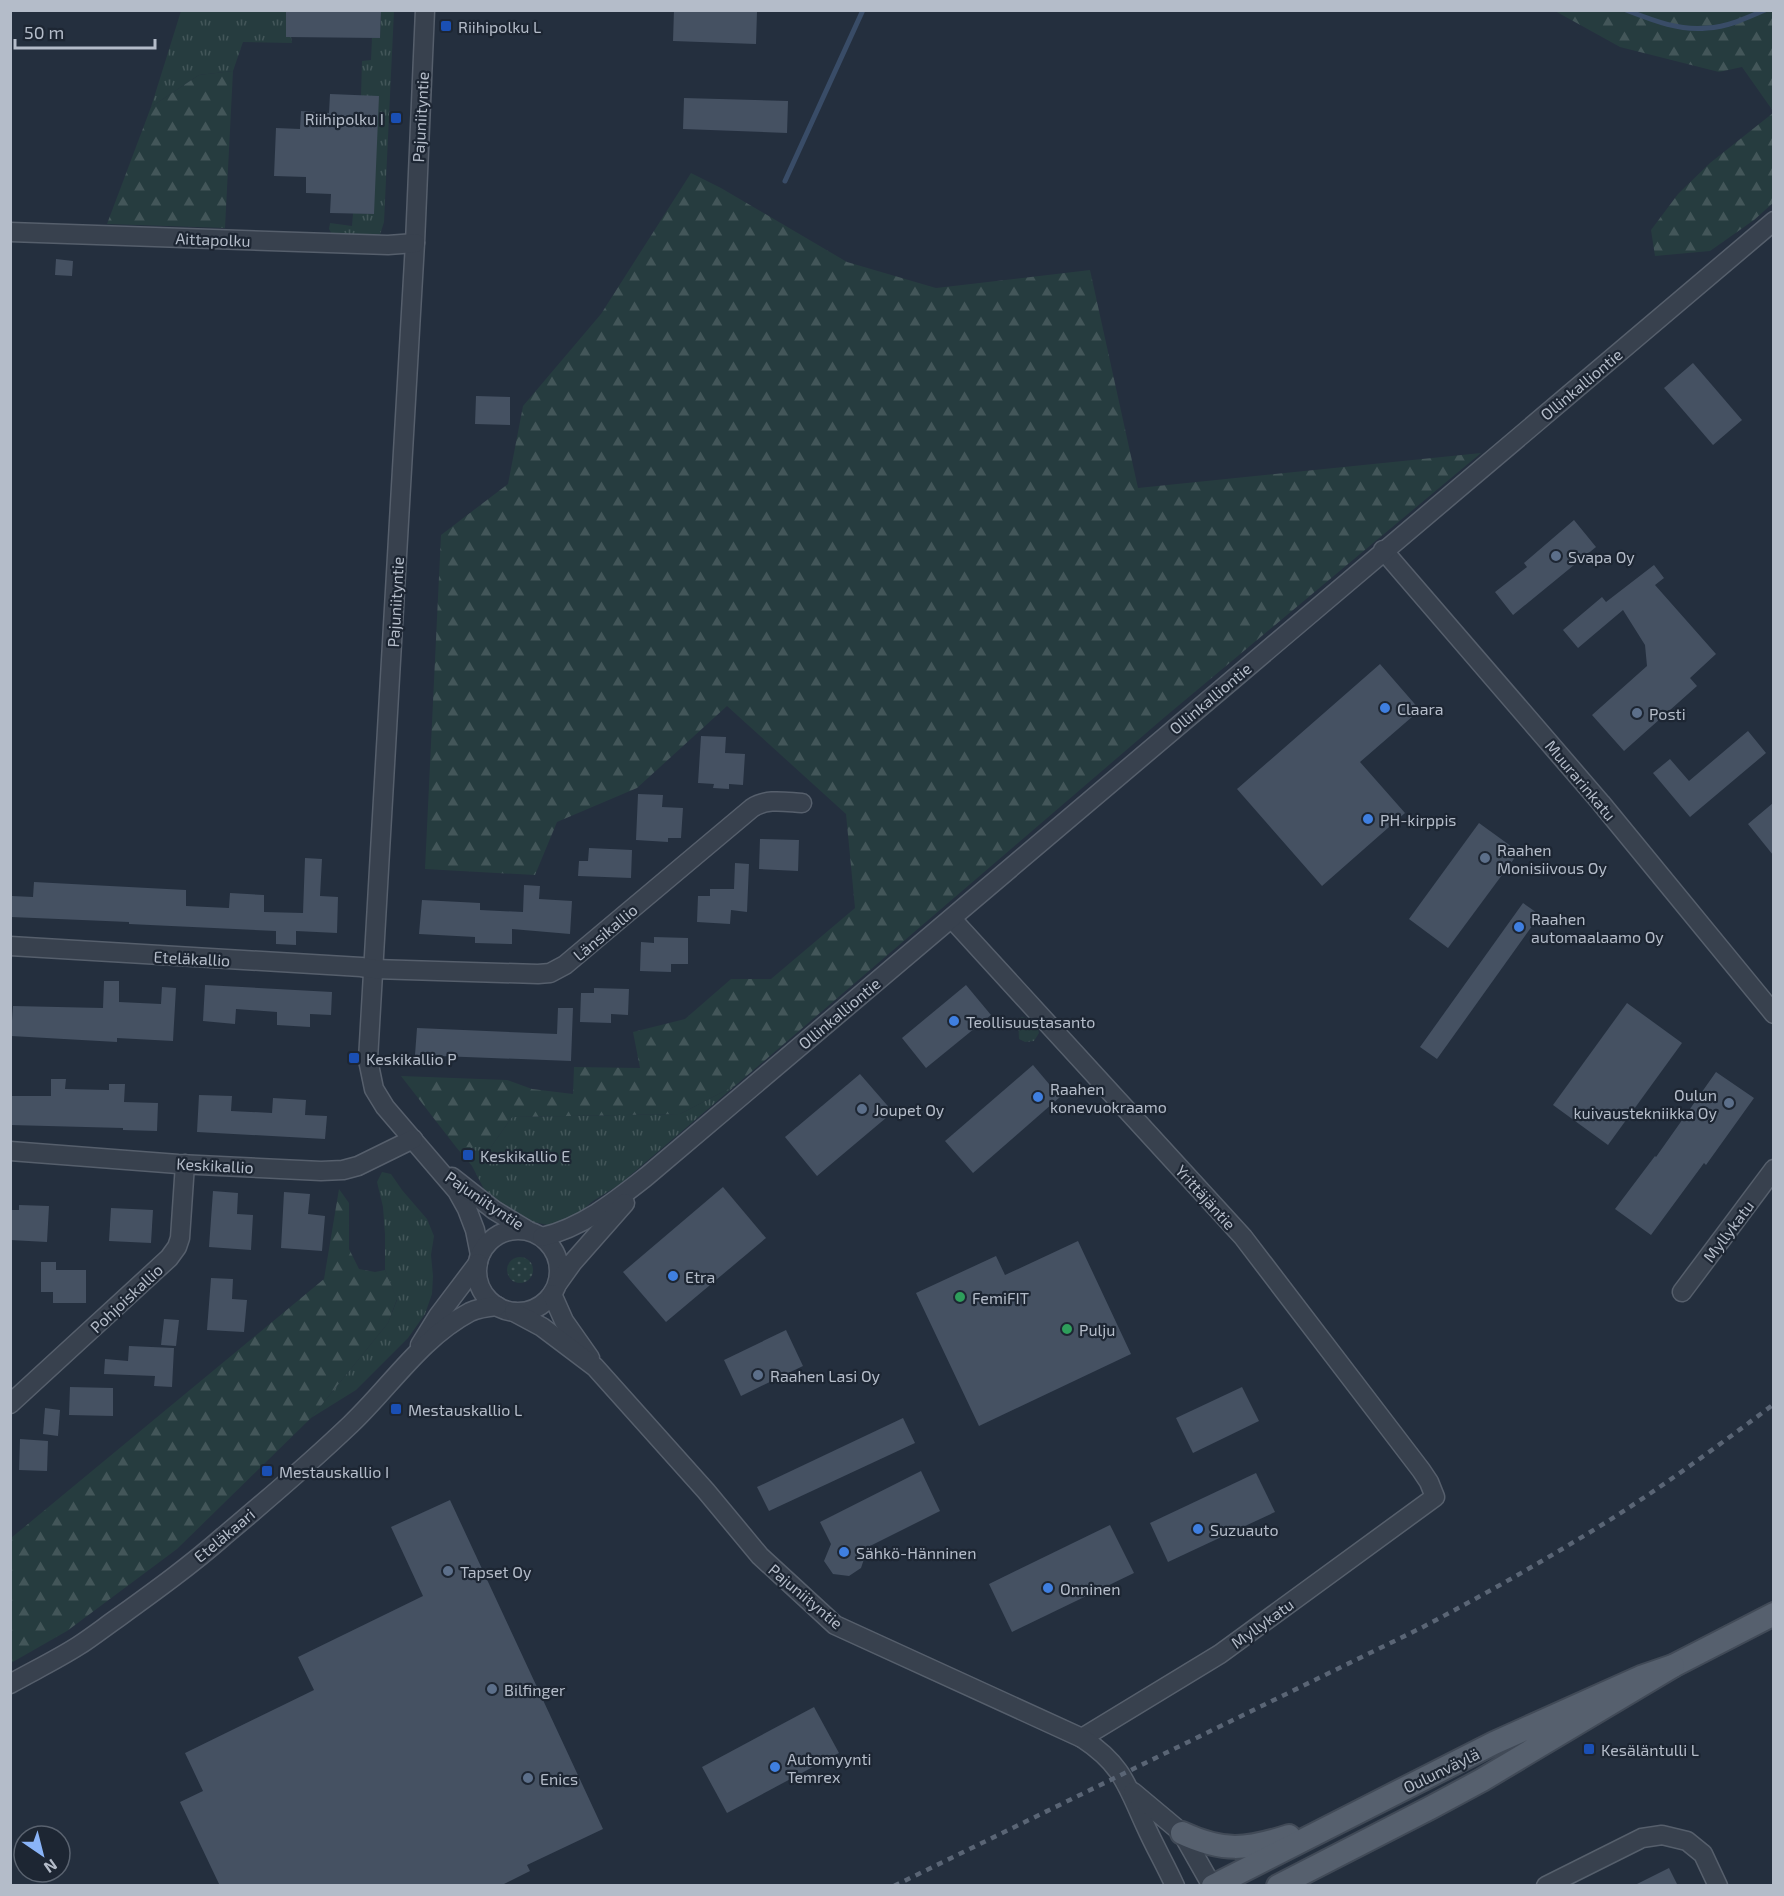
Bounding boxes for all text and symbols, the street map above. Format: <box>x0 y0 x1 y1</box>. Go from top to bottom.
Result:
scale bar <box>15 12 154 50</box>
place label: Riihipolku L <box>458 17 541 36</box>
marker: Riihipolku L <box>439 19 453 33</box>
text: 50 m <box>24 21 64 43</box>
street label: Pajuniityntie <box>408 71 433 163</box>
place label: Riihipolku I <box>305 109 384 128</box>
marker: Riihipolku I <box>389 111 403 125</box>
street label: Aittapolku <box>175 228 251 250</box>
street label: Ollinkalliontie <box>1536 344 1626 424</box>
place label: Svapa Oy <box>1568 547 1635 566</box>
marker: Svapa Oy <box>1549 549 1563 563</box>
street label: Pajuniityntie <box>383 556 408 648</box>
street label: Ollinkalliontie <box>1165 658 1255 738</box>
place label: Claara <box>1397 699 1444 718</box>
marker: Claara <box>1378 701 1392 715</box>
place label: Posti <box>1649 704 1686 723</box>
marker: Posti <box>1630 706 1644 720</box>
street label: Muurarinkatu <box>1542 736 1620 824</box>
place label: PH-kirppis <box>1380 810 1457 829</box>
marker: PH-kirppis <box>1361 812 1375 826</box>
place label: Raahen Monisiivous Oy <box>1497 840 1607 877</box>
marker: Raahen Monisiivous Oy <box>1478 851 1492 865</box>
street label: Länsikallio <box>569 900 641 964</box>
place label: Raahen automaalaamo Oy <box>1531 909 1664 946</box>
marker: Raahen automaalaamo Oy <box>1512 920 1526 934</box>
street label: Eteläkallio <box>153 947 231 969</box>
street label: Ollinkalliontie <box>794 973 884 1053</box>
place label: Teollisuustasanto <box>966 1012 1095 1031</box>
marker: Teollisuustasanto <box>947 1014 961 1028</box>
place label: Keskikallio P <box>366 1049 457 1068</box>
marker: Keskikallio P <box>347 1051 361 1065</box>
place label: Raahen konevuokraamo <box>1050 1079 1167 1116</box>
place label: Oulun kuivaustekniikka Oy <box>1573 1085 1718 1122</box>
marker: Raahen konevuokraamo <box>1031 1090 1045 1104</box>
marker: Oulun kuivaustekniikka Oy <box>1722 1096 1736 1110</box>
place label: Joupet Oy <box>874 1100 945 1119</box>
marker: Joupet Oy <box>855 1102 869 1116</box>
place label: Keskikallio E <box>480 1146 570 1165</box>
marker: Keskikallio E <box>461 1148 475 1162</box>
street label: Keskikallio <box>176 1153 254 1177</box>
street label: Yrittäjäntie <box>1171 1161 1240 1234</box>
street label: Pajuniityntie <box>441 1167 528 1234</box>
street label: Myllykatu <box>1699 1196 1757 1266</box>
street label: Pohjoiskallio <box>86 1260 167 1337</box>
place label: Etra <box>685 1267 715 1286</box>
marker: Etra <box>666 1269 680 1283</box>
place label: FemiFIT <box>972 1288 1029 1307</box>
marker: FemiFIT <box>953 1290 967 1304</box>
place label: Pulju <box>1079 1320 1115 1340</box>
marker: Pulju <box>1060 1322 1074 1336</box>
place label: Raahen Lasi Oy <box>770 1366 881 1385</box>
marker: Raahen Lasi Oy <box>751 1368 765 1382</box>
place label: Mestauskallio L <box>408 1400 522 1419</box>
marker: Mestauskallio L <box>389 1402 403 1416</box>
place label: Mestauskallio I <box>279 1462 389 1481</box>
marker: Mestauskallio I <box>260 1464 274 1478</box>
street label: Eteläkaari <box>190 1504 258 1566</box>
place label: Suzuauto <box>1210 1520 1278 1539</box>
marker: Suzuauto <box>1191 1522 1205 1536</box>
place label: Sähkö-Hänninen <box>856 1543 976 1562</box>
marker: Sähkö-Hänninen <box>837 1545 851 1559</box>
street label: Pajuniityntie <box>764 1559 847 1633</box>
place label: Tapset Oy <box>460 1562 532 1581</box>
marker: Tapset Oy <box>441 1564 455 1578</box>
place label: Onninen <box>1060 1579 1120 1598</box>
marker: Onninen <box>1041 1581 1055 1595</box>
street label: Myllykatu <box>1227 1594 1297 1652</box>
place label: Bilfinger <box>504 1680 566 1699</box>
marker: Bilfinger <box>485 1682 499 1696</box>
place label: Kesäläntulli L <box>1601 1740 1699 1759</box>
marker: Kesäläntulli L <box>1582 1742 1596 1756</box>
street label: Oulunväylä <box>1400 1743 1482 1797</box>
place label: Automyynti Temrex <box>787 1749 872 1786</box>
marker: Automyynti Temrex <box>768 1760 782 1774</box>
place label: Enics <box>540 1769 578 1788</box>
marker: Enics <box>521 1771 535 1785</box>
north arrow <box>12 1824 72 1884</box>
text: N <box>41 1856 61 1878</box>

